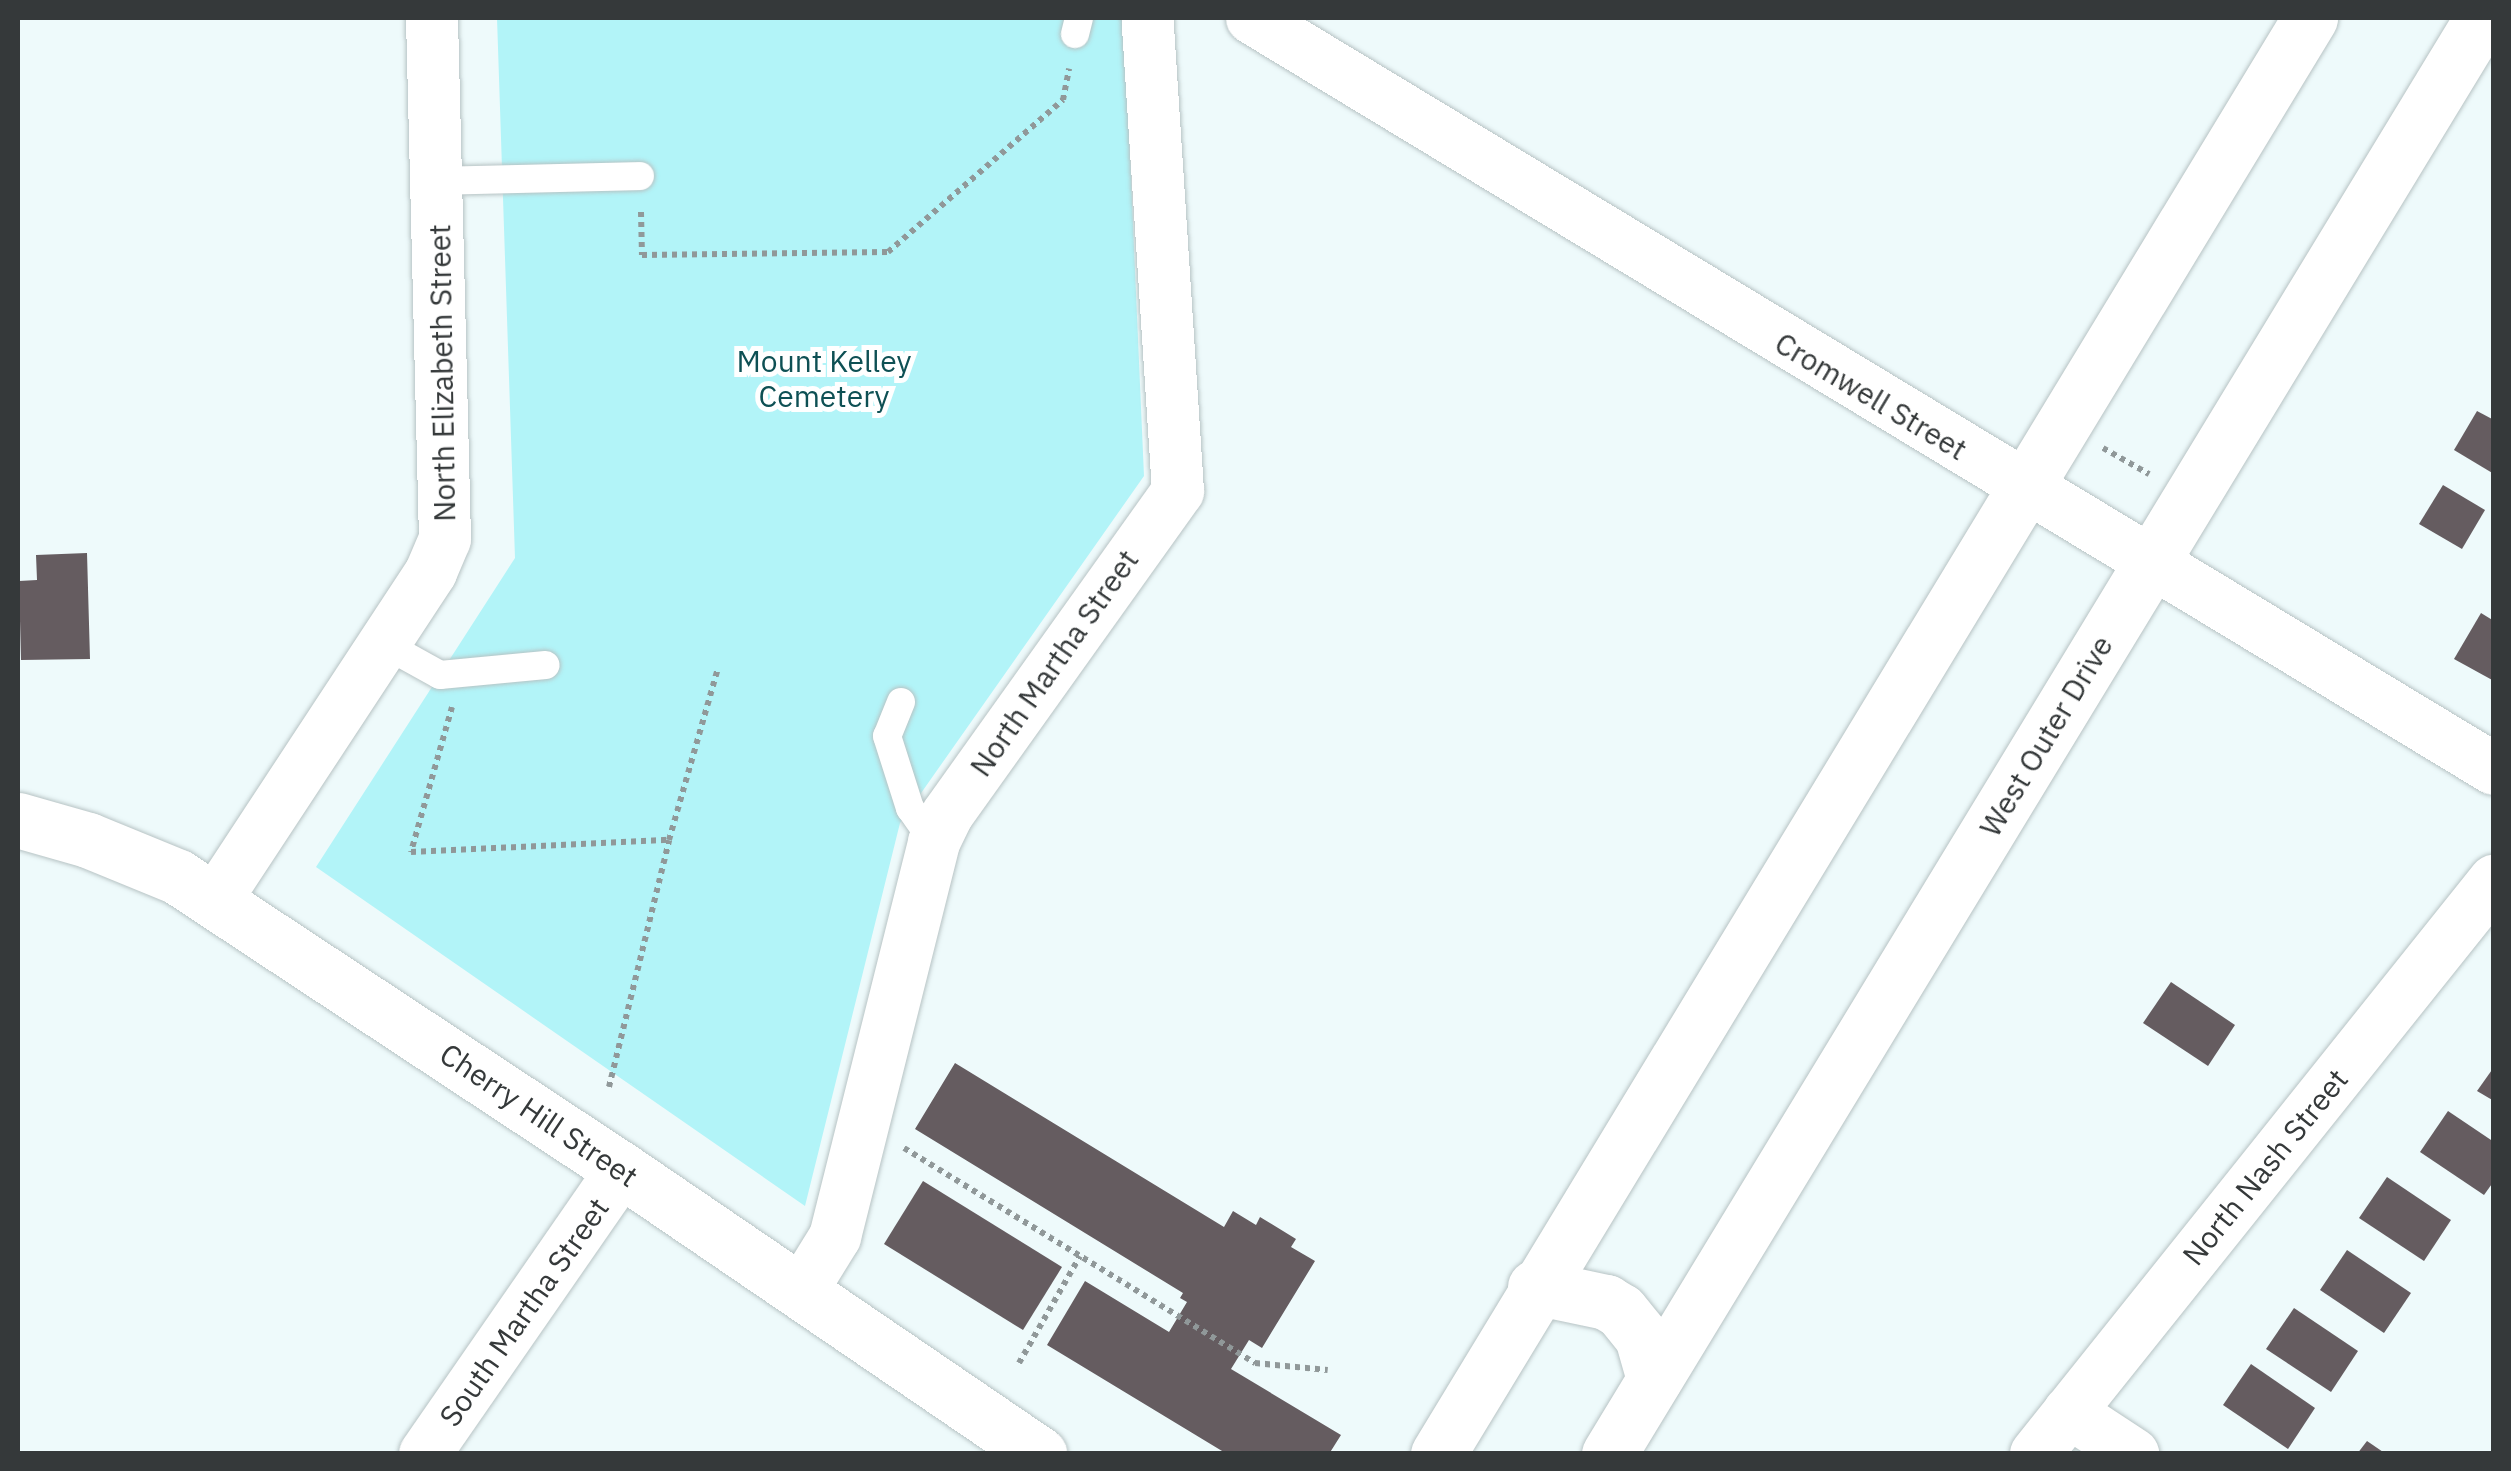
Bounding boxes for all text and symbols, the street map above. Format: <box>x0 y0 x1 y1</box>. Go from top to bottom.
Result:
street label: North Elizabeth Street <box>421 224 463 522</box>
street label: Cromwell Street <box>1769 325 1973 467</box>
park label: Mount Kelley Cemetery <box>736 343 912 414</box>
street label: North Martha Street <box>962 543 1146 783</box>
street label: West Outer Drive <box>1972 629 2120 843</box>
street label: Cherry Hill Street <box>433 1036 645 1194</box>
street label: North Nash Street <box>2175 1062 2355 1272</box>
street label: South Martha Street <box>432 1191 616 1433</box>

